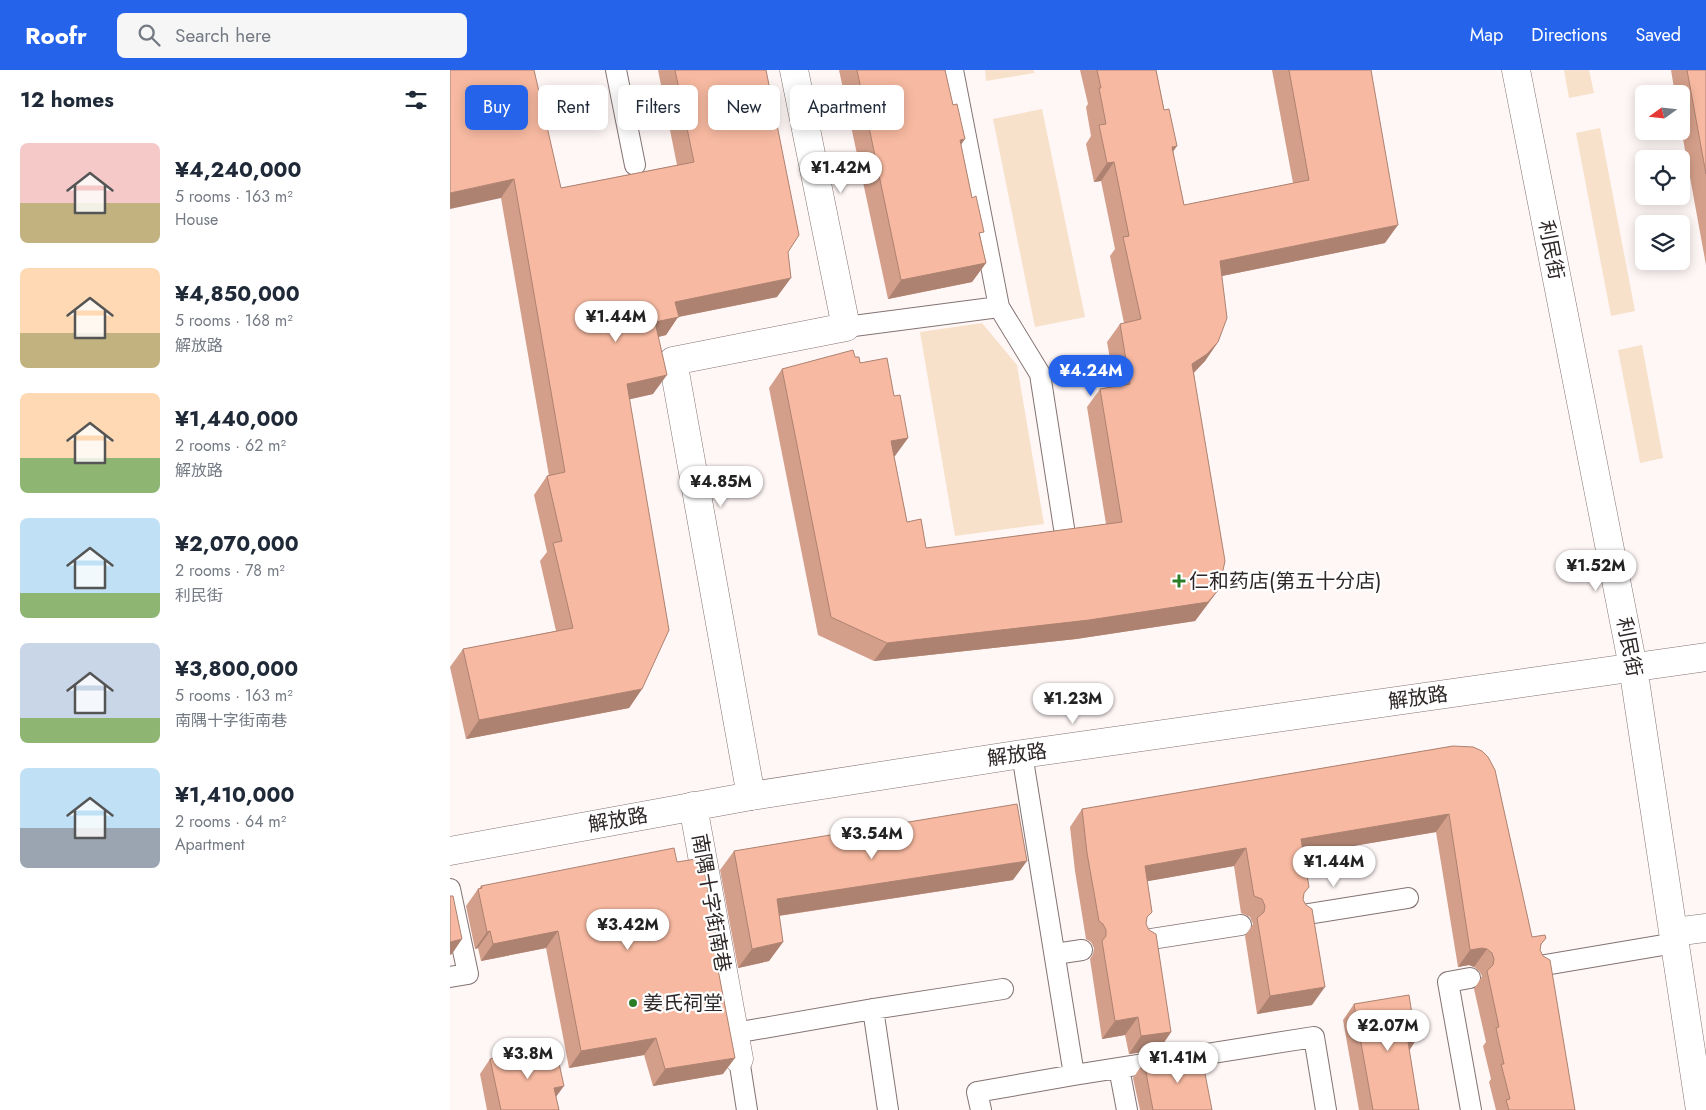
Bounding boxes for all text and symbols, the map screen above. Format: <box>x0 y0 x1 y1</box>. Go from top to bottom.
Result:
search box <box>117 13 467 58</box>
text: Roofr <box>25 18 87 53</box>
icon: search <box>135 21 163 49</box>
text: Search here <box>175 22 271 49</box>
text: Map <box>1470 22 1503 48</box>
text: Directions <box>1531 22 1607 48</box>
text: Saved <box>1635 22 1681 48</box>
text: 12 homes <box>20 85 114 115</box>
chip: Buy <box>465 85 528 130</box>
chip: Rent <box>538 85 608 130</box>
chip: Filters <box>618 85 698 130</box>
chip: New <box>708 85 780 130</box>
chip: Apartment <box>790 85 904 130</box>
north arrow <box>1635 85 1690 140</box>
map controls <box>1635 85 1690 270</box>
icon: filters <box>402 86 430 114</box>
button: locate <box>1635 150 1690 205</box>
pin: ¥1.42M <box>800 152 882 194</box>
text: ¥4,240,000 <box>175 155 301 185</box>
text: ¥1.42M <box>811 156 871 179</box>
icon: home <box>60 163 120 223</box>
text: 5 rooms · 163 m² <box>175 185 293 208</box>
text: House <box>175 208 218 231</box>
button: layers <box>1635 215 1690 270</box>
street label: 利民街 <box>1531 218 1571 282</box>
text: ¥4,850,000 <box>175 279 300 309</box>
icon: home <box>60 288 120 348</box>
pin: ¥1.44M <box>575 300 657 343</box>
text: ¥1.44M <box>586 305 646 328</box>
text: 5 rooms · 168 m² <box>175 309 293 332</box>
text: 解放路 <box>175 334 223 357</box>
pin: ¥4.24M <box>1050 354 1132 397</box>
text: ¥4.24M <box>1060 359 1122 382</box>
text: ¥1,440,000 <box>175 404 298 434</box>
icon: home <box>60 413 120 473</box>
text: 2 rooms · 62 m² <box>175 434 286 457</box>
text: 解放路 <box>175 459 223 482</box>
pin: ¥4.85M <box>680 466 762 508</box>
text: ¥4.85M <box>690 470 752 493</box>
text: ¥2,070,000 <box>175 529 299 559</box>
icon: home <box>60 538 120 598</box>
pin: ¥1.52M <box>1555 550 1637 592</box>
text: ¥1.52M <box>1566 554 1626 577</box>
text: 2 rooms · 78 m² <box>175 559 285 582</box>
place label: 仁和药店(第五十分店) <box>1189 567 1381 596</box>
marker: 仁和药店(第五十分店) <box>1173 575 1185 587</box>
text: 利民街 <box>175 584 223 607</box>
street label: 利民街 <box>1609 615 1649 679</box>
text: ¥3,800,000 <box>175 654 298 684</box>
icon: home <box>60 663 120 723</box>
street label: 解放路 <box>1386 679 1450 717</box>
pin: ¥1.23M <box>1032 682 1114 725</box>
text: 5 rooms · 163 m² <box>175 684 293 707</box>
text: ¥1.23M <box>1044 687 1102 710</box>
text: 南隅十字街南巷 <box>175 709 287 732</box>
street label: 解放路 <box>985 736 1049 774</box>
text: ¥1,410,000 <box>175 780 294 810</box>
icon: home <box>60 788 120 848</box>
street label: 解放路 <box>586 801 650 839</box>
text: 2 rooms · 64 m² <box>175 810 286 833</box>
pin: ¥3.54M <box>831 818 913 860</box>
text: ¥3.54M <box>841 822 903 845</box>
street label: 南隅十字街南巷 <box>685 832 737 974</box>
text: Apartment <box>175 833 245 856</box>
pin: ¥1.44M <box>1293 846 1375 888</box>
text: ¥1.44M <box>1304 850 1364 873</box>
pin: ¥3.42M <box>587 908 669 951</box>
text: ¥3.42M <box>597 913 659 936</box>
place label: 姜氏祠堂 <box>643 989 723 1018</box>
marker: 姜氏祠堂 <box>627 997 639 1009</box>
pin: ¥2.07M <box>1347 1010 1429 1052</box>
text: ¥2.07M <box>1358 1014 1418 1037</box>
pin: ¥3.8M <box>493 1038 563 1080</box>
text: ¥3.8M <box>503 1042 553 1065</box>
pin: ¥1.41M <box>1137 1042 1219 1084</box>
text: ¥1.41M <box>1149 1046 1207 1069</box>

